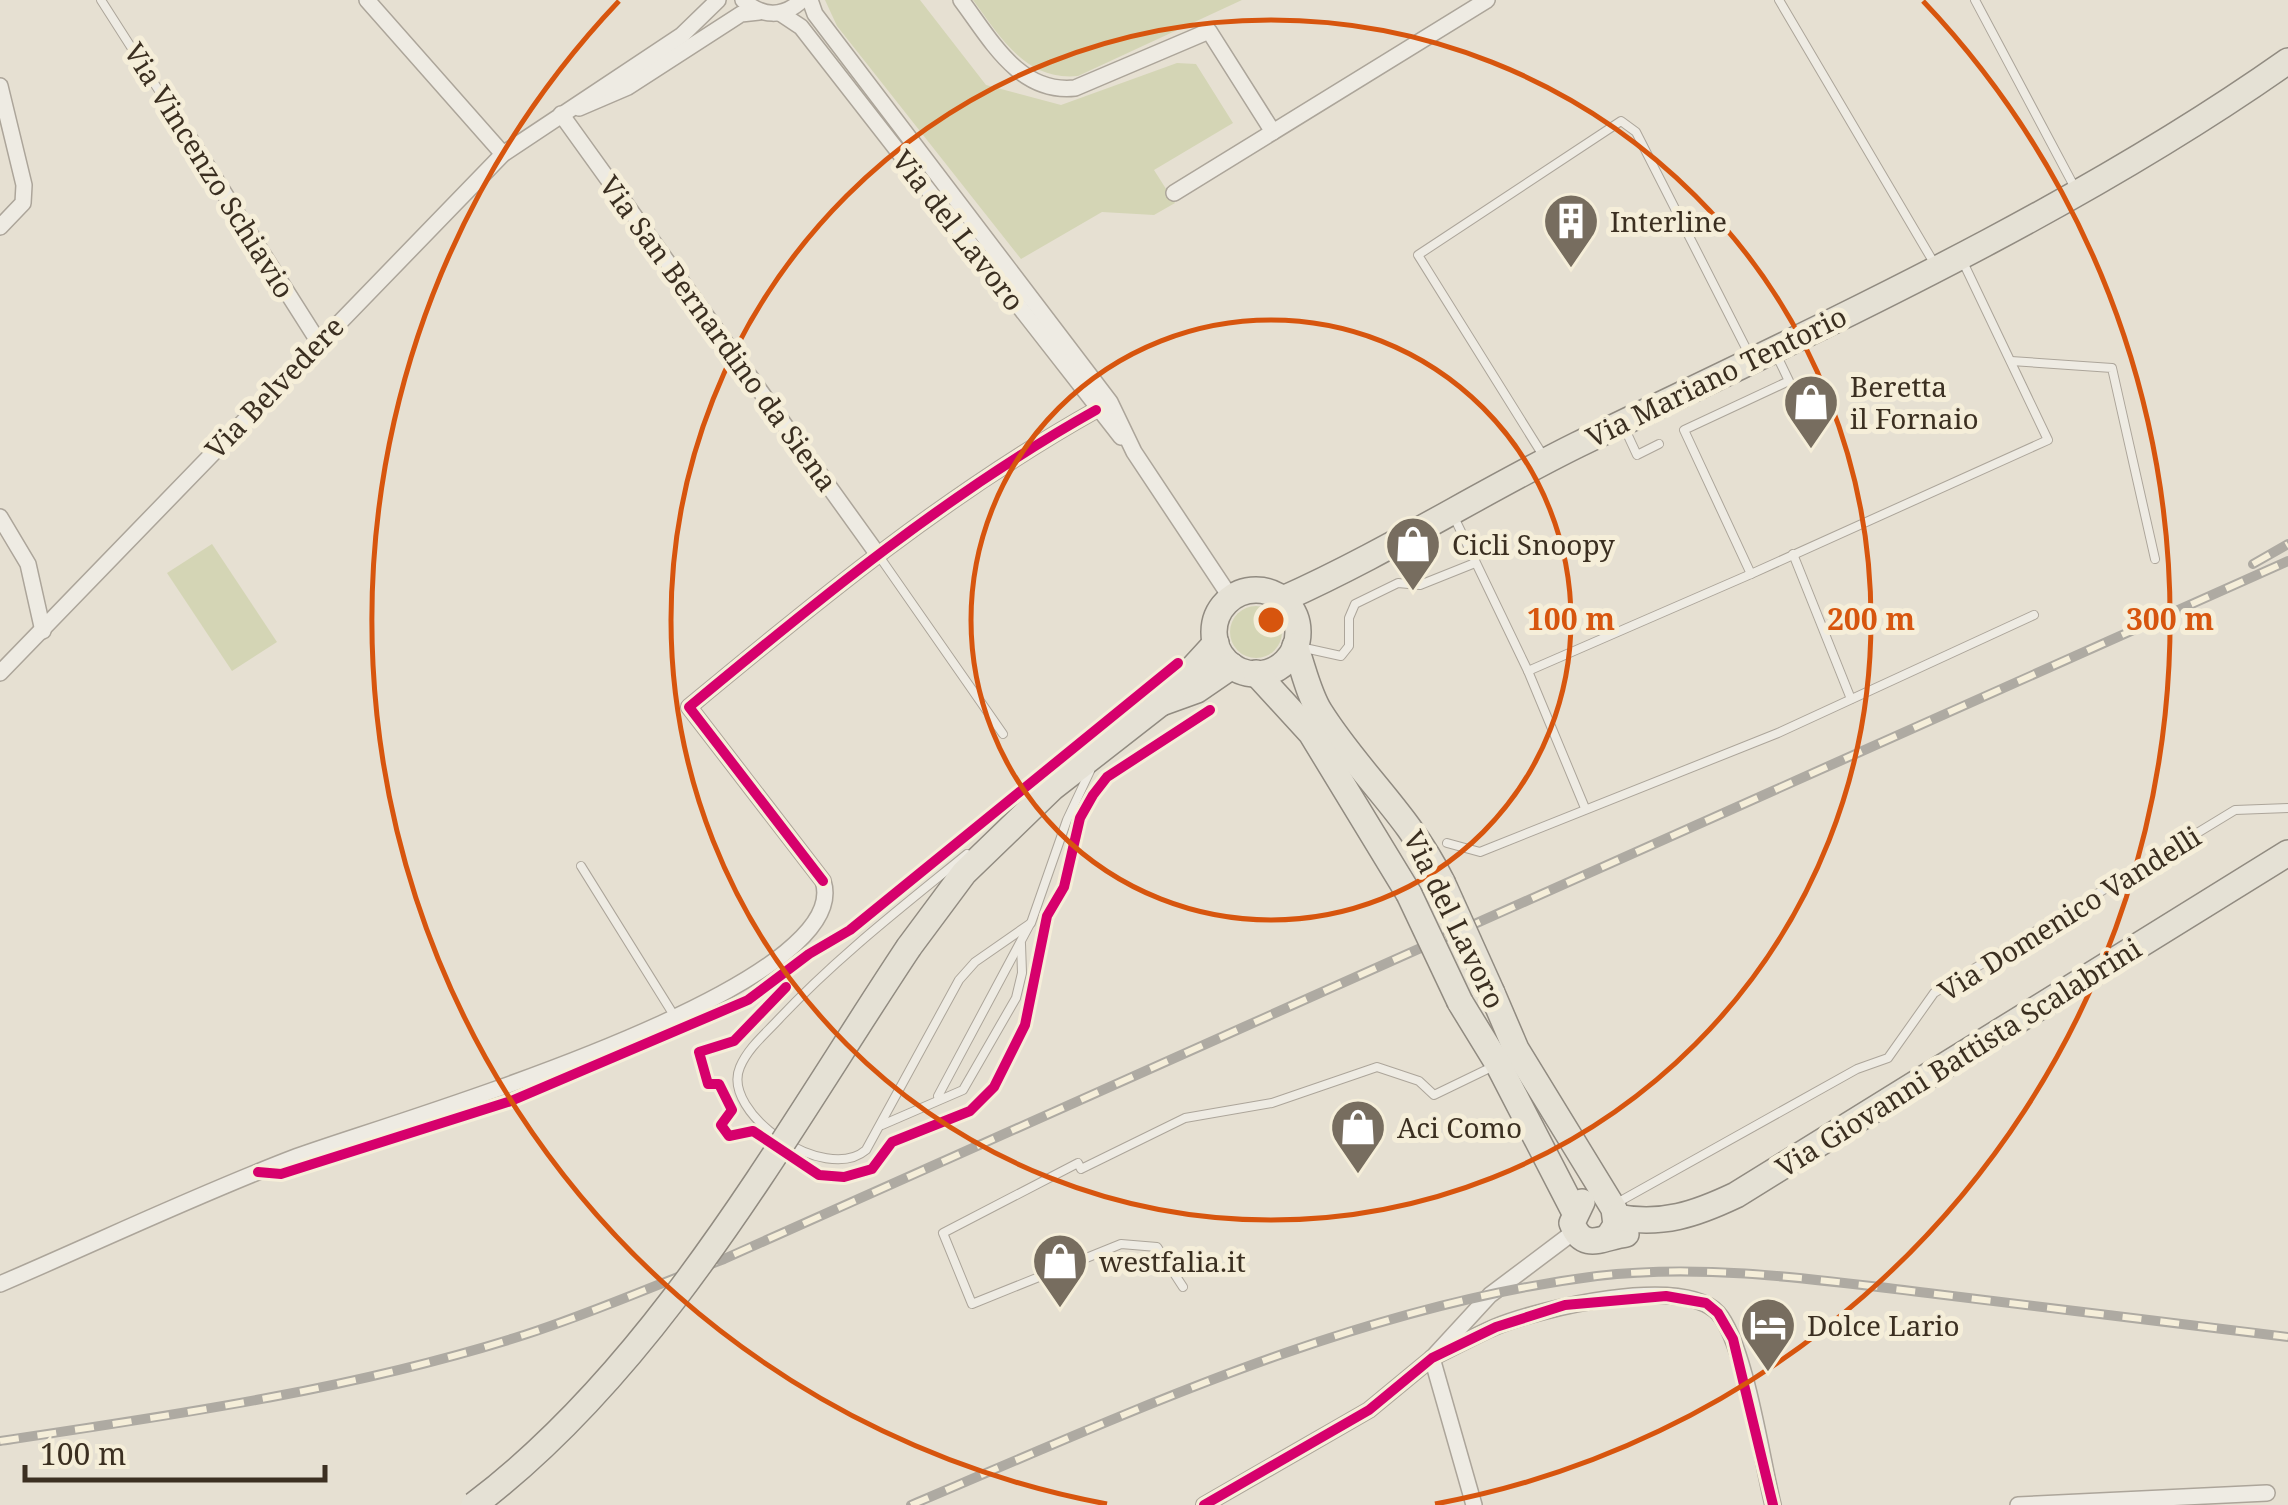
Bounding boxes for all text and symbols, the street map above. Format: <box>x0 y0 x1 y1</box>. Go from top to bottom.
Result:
street label: Via Vincenzo Schiavio <box>116 35 304 305</box>
street label: Via del Lavoro <box>884 142 1034 318</box>
street label: Via San Bernardino da Siena <box>591 167 847 499</box>
building icon: Interline <box>1541 191 1601 270</box>
place label: Interline <box>1610 202 1727 240</box>
street label: Via Mariano Tentorio <box>1579 296 1853 456</box>
street label: Via Belvedere <box>196 307 352 467</box>
place label: Beretta il Fornaio <box>1850 367 1979 437</box>
shop icon: Beretta il Fornaio <box>1781 372 1841 451</box>
shop icon: Cicli Snoopy <box>1383 514 1443 593</box>
place label: Cicli Snoopy <box>1452 525 1615 563</box>
text: 100 m <box>1527 598 1615 639</box>
text: 200 m <box>1827 598 1915 639</box>
text: 300 m <box>2126 598 2214 639</box>
centre of rings <box>1253 602 1289 638</box>
street label: Via Domenico Vandelli <box>1931 817 2207 1009</box>
street label: Via del Lavoro <box>1395 824 1515 1014</box>
street label: Via Giovanni Battista Scalabrini <box>1768 928 2148 1186</box>
shop icon: Aci Como <box>1328 1097 1388 1176</box>
place label: Aci Como <box>1397 1108 1522 1146</box>
shop icon: westfalia.it <box>1030 1231 1090 1310</box>
place label: westfalia.it <box>1099 1242 1246 1280</box>
hotel icon: Dolce Lario <box>1738 1295 1798 1374</box>
place label: Dolce Lario <box>1807 1306 1960 1344</box>
scale bar <box>25 1420 325 1482</box>
text: 100 m <box>40 1433 126 1474</box>

